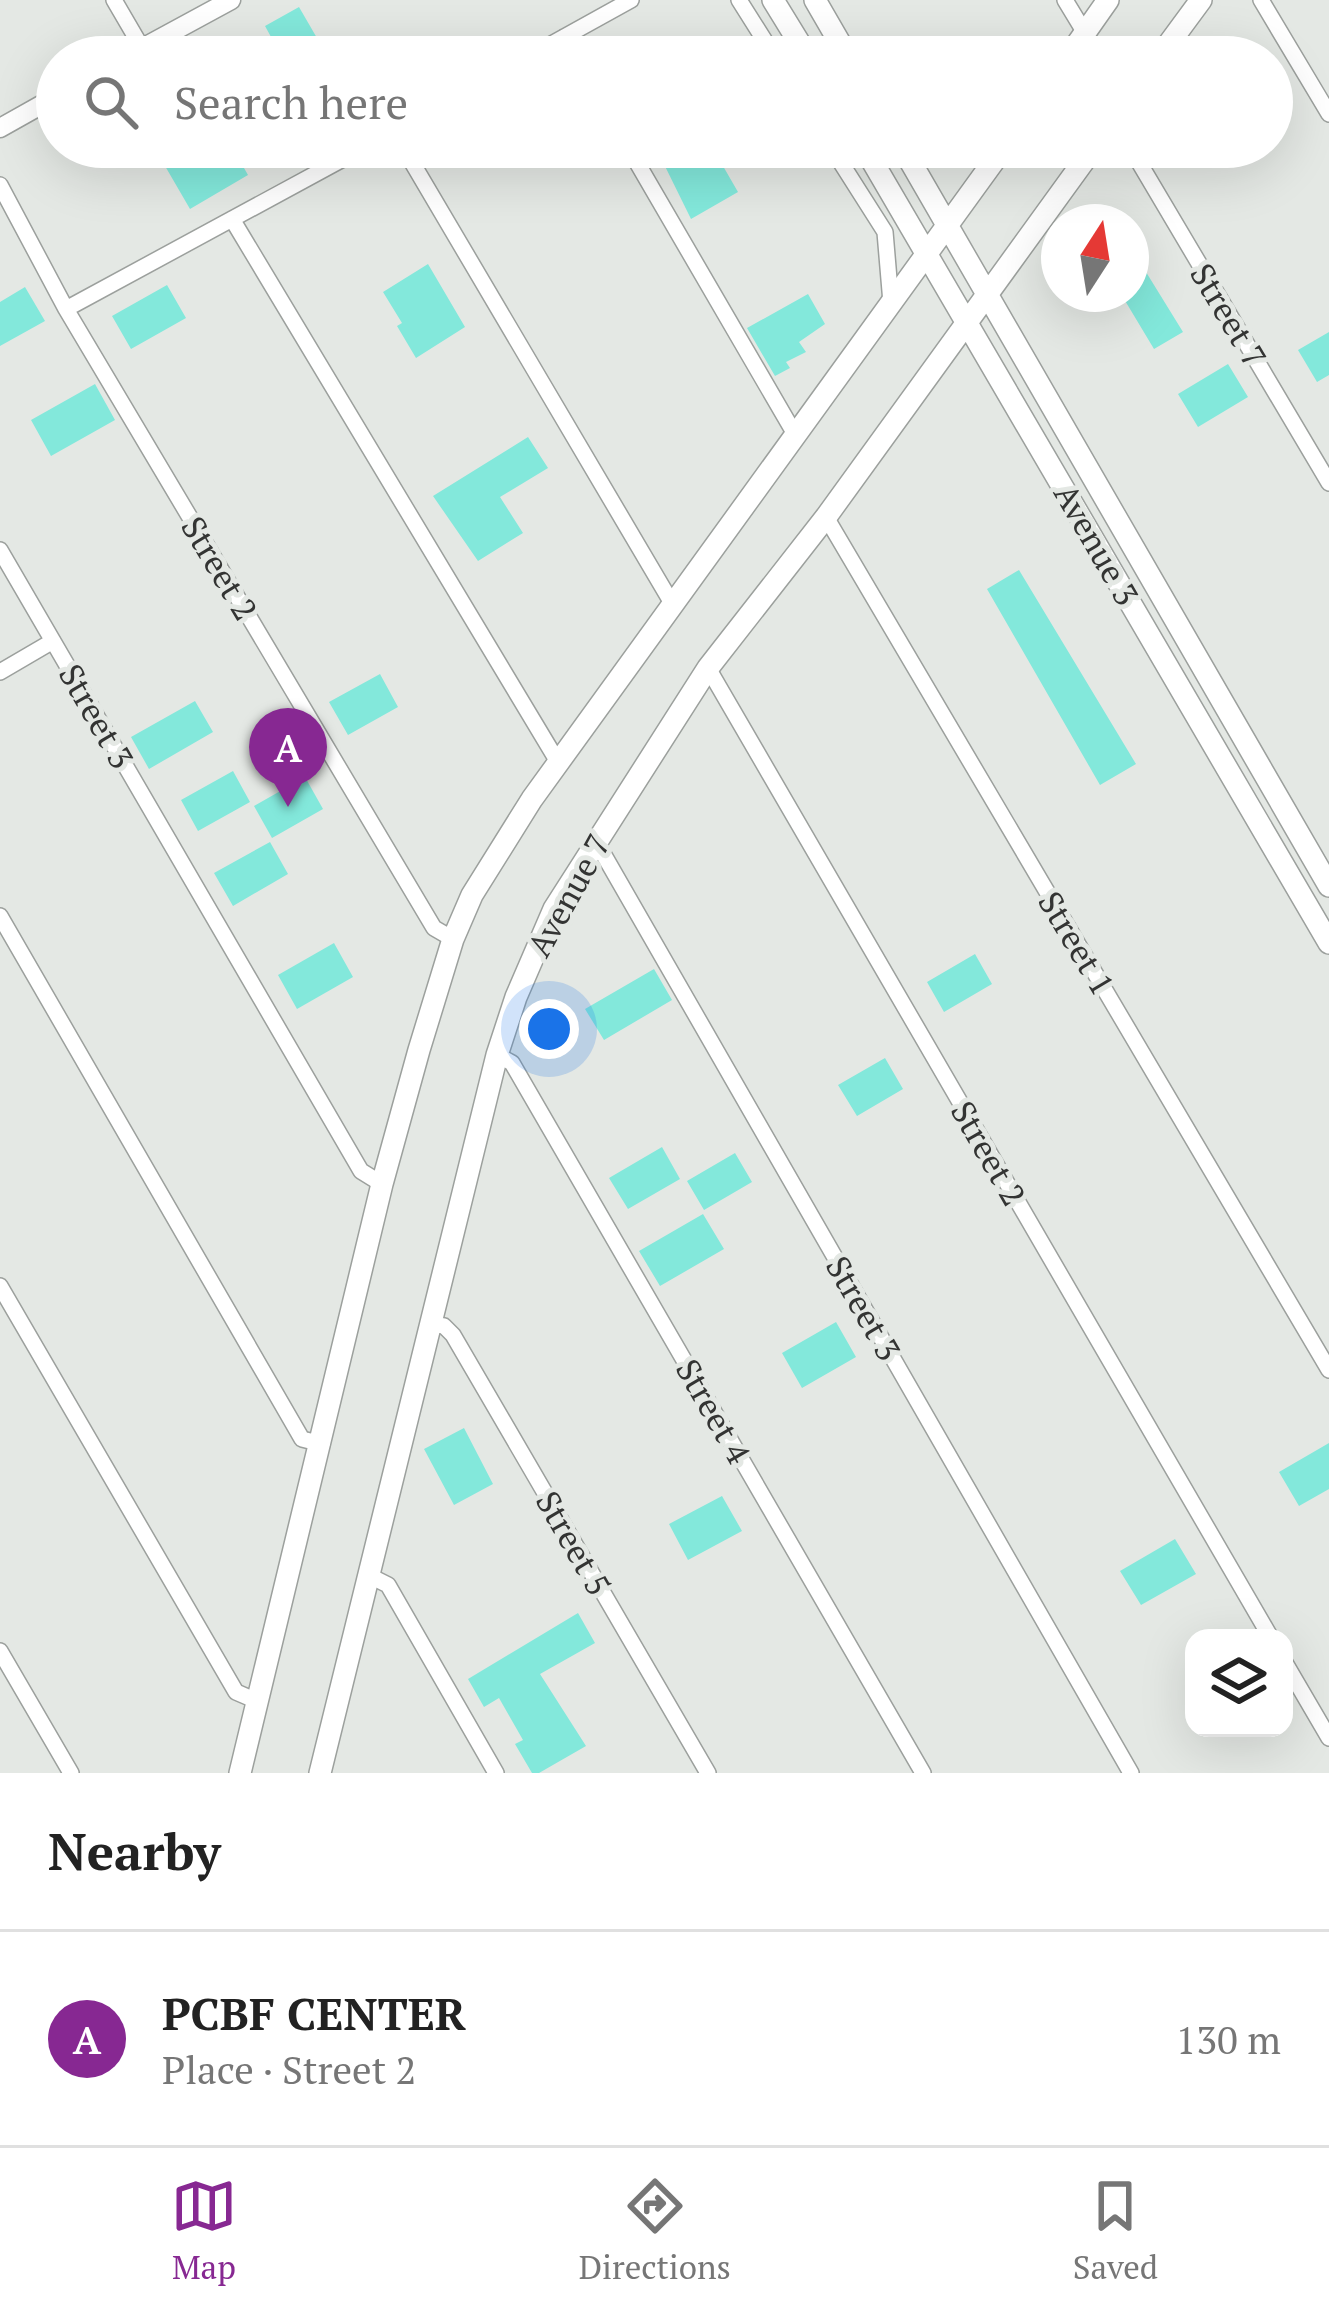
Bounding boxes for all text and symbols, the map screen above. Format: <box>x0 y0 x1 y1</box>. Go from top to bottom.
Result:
search box <box>36 36 1293 168</box>
icon: search <box>78 69 144 135</box>
text: Search here <box>174 72 408 132</box>
north arrow <box>1041 204 1149 312</box>
street label: Street 7 <box>1181 255 1277 375</box>
street label: Avenue 3 <box>1045 475 1149 613</box>
street label: Street 2 <box>172 508 268 628</box>
street label: Street 3 <box>50 656 144 776</box>
pin: A <box>249 708 327 807</box>
street label: Avenue 7 <box>517 826 619 964</box>
street label: Street 1 <box>1029 883 1125 1003</box>
your location <box>519 999 579 1059</box>
street label: Street 2 <box>942 1093 1036 1213</box>
street label: Street 3 <box>817 1248 911 1368</box>
street label: Street 4 <box>667 1351 761 1471</box>
street label: Street 5 <box>527 1483 621 1603</box>
map controls <box>1185 1629 1293 1737</box>
button: layers <box>1185 1629 1293 1737</box>
text: Nearby <box>48 1817 221 1885</box>
text: PCBF CENTER <box>162 1983 466 2043</box>
text: A <box>73 2013 101 2065</box>
text: 130 m <box>1176 2013 1281 2065</box>
text: Place · Street 2 <box>162 2043 416 2095</box>
tab: Map <box>171 2173 237 2288</box>
tab: Directions <box>579 2173 731 2288</box>
tab: Saved <box>1073 2173 1158 2288</box>

